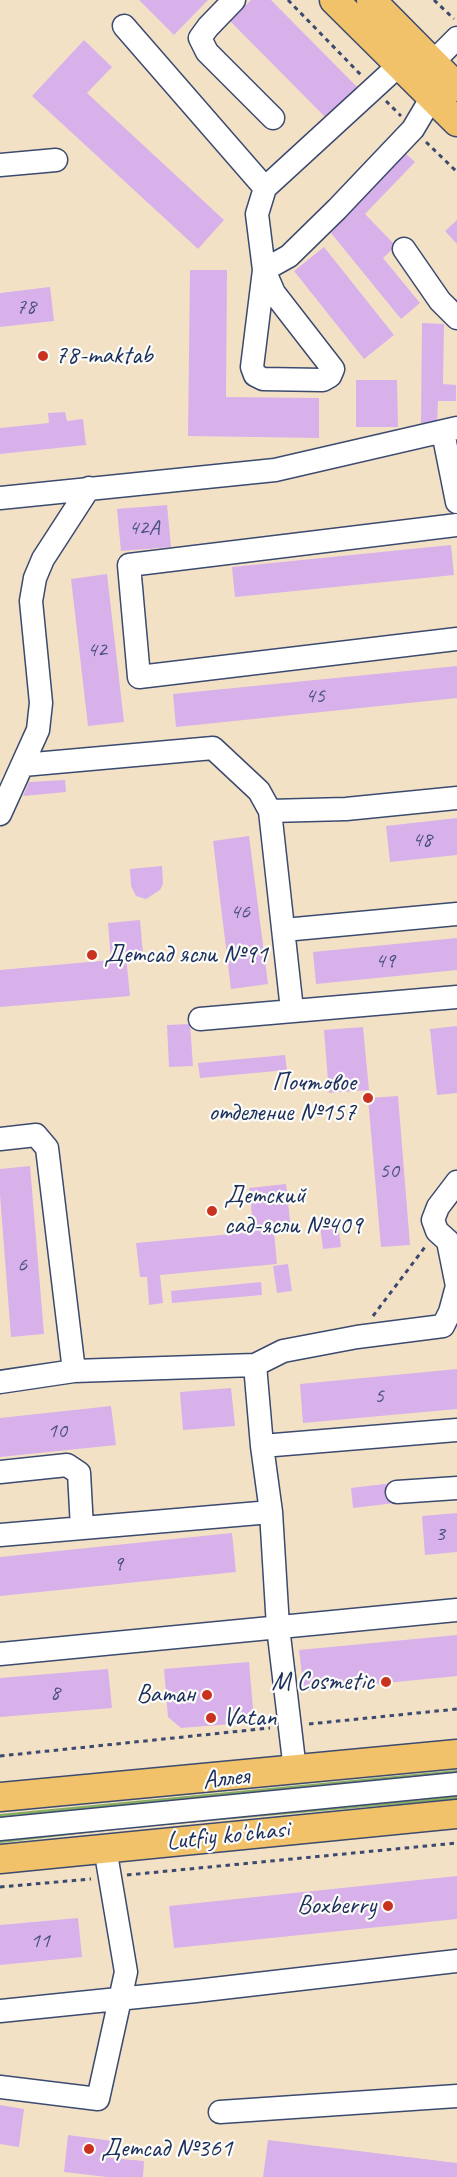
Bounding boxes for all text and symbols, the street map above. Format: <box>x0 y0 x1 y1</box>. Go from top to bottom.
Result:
house number: 78 <box>16 294 36 320</box>
place label: 78-maktab <box>55 340 153 372</box>
marker: 78-maktab <box>36 349 50 363</box>
house number: 42A <box>129 515 159 541</box>
house number: 42 <box>87 637 107 663</box>
house number: 45 <box>305 683 325 709</box>
house number: 48 <box>412 827 432 853</box>
house number: 46 <box>230 899 250 925</box>
place label: Детсад ясли №91 <box>104 939 268 971</box>
marker: Детсад ясли №91 <box>85 948 99 962</box>
house number: 49 <box>375 948 395 974</box>
place label: Почтовое отделение №157 <box>208 1067 356 1128</box>
marker: Почтовое отделение №157 <box>361 1091 375 1105</box>
house number: 50 <box>379 1158 399 1184</box>
place label: Детский сад-ясли №409 <box>224 1180 362 1242</box>
marker: Детский сад-ясли №409 <box>205 1204 219 1218</box>
house number: 6 <box>17 1252 27 1278</box>
house number: 5 <box>374 1383 384 1409</box>
house number: 10 <box>47 1418 67 1444</box>
house number: 3 <box>435 1521 445 1547</box>
house number: 9 <box>113 1551 123 1577</box>
place label: M Cosmetic <box>272 1666 374 1698</box>
marker: M Cosmetic <box>379 1675 393 1689</box>
place label: Ватан <box>136 1679 195 1711</box>
house number: 8 <box>50 1680 60 1706</box>
marker: Ватан <box>200 1688 214 1702</box>
place label: Vatan <box>223 1702 277 1734</box>
marker: Vatan <box>204 1711 218 1725</box>
street label: Аллея <box>201 1761 251 1797</box>
street label: Lutfiy ko'chasi <box>165 1814 291 1858</box>
place label: Boxberry <box>297 1890 376 1922</box>
marker: Boxberry <box>381 1899 395 1913</box>
house number: 11 <box>30 1928 50 1954</box>
place label: Детсад №361 <box>101 2133 232 2165</box>
marker: Детсад №361 <box>82 2142 96 2156</box>

